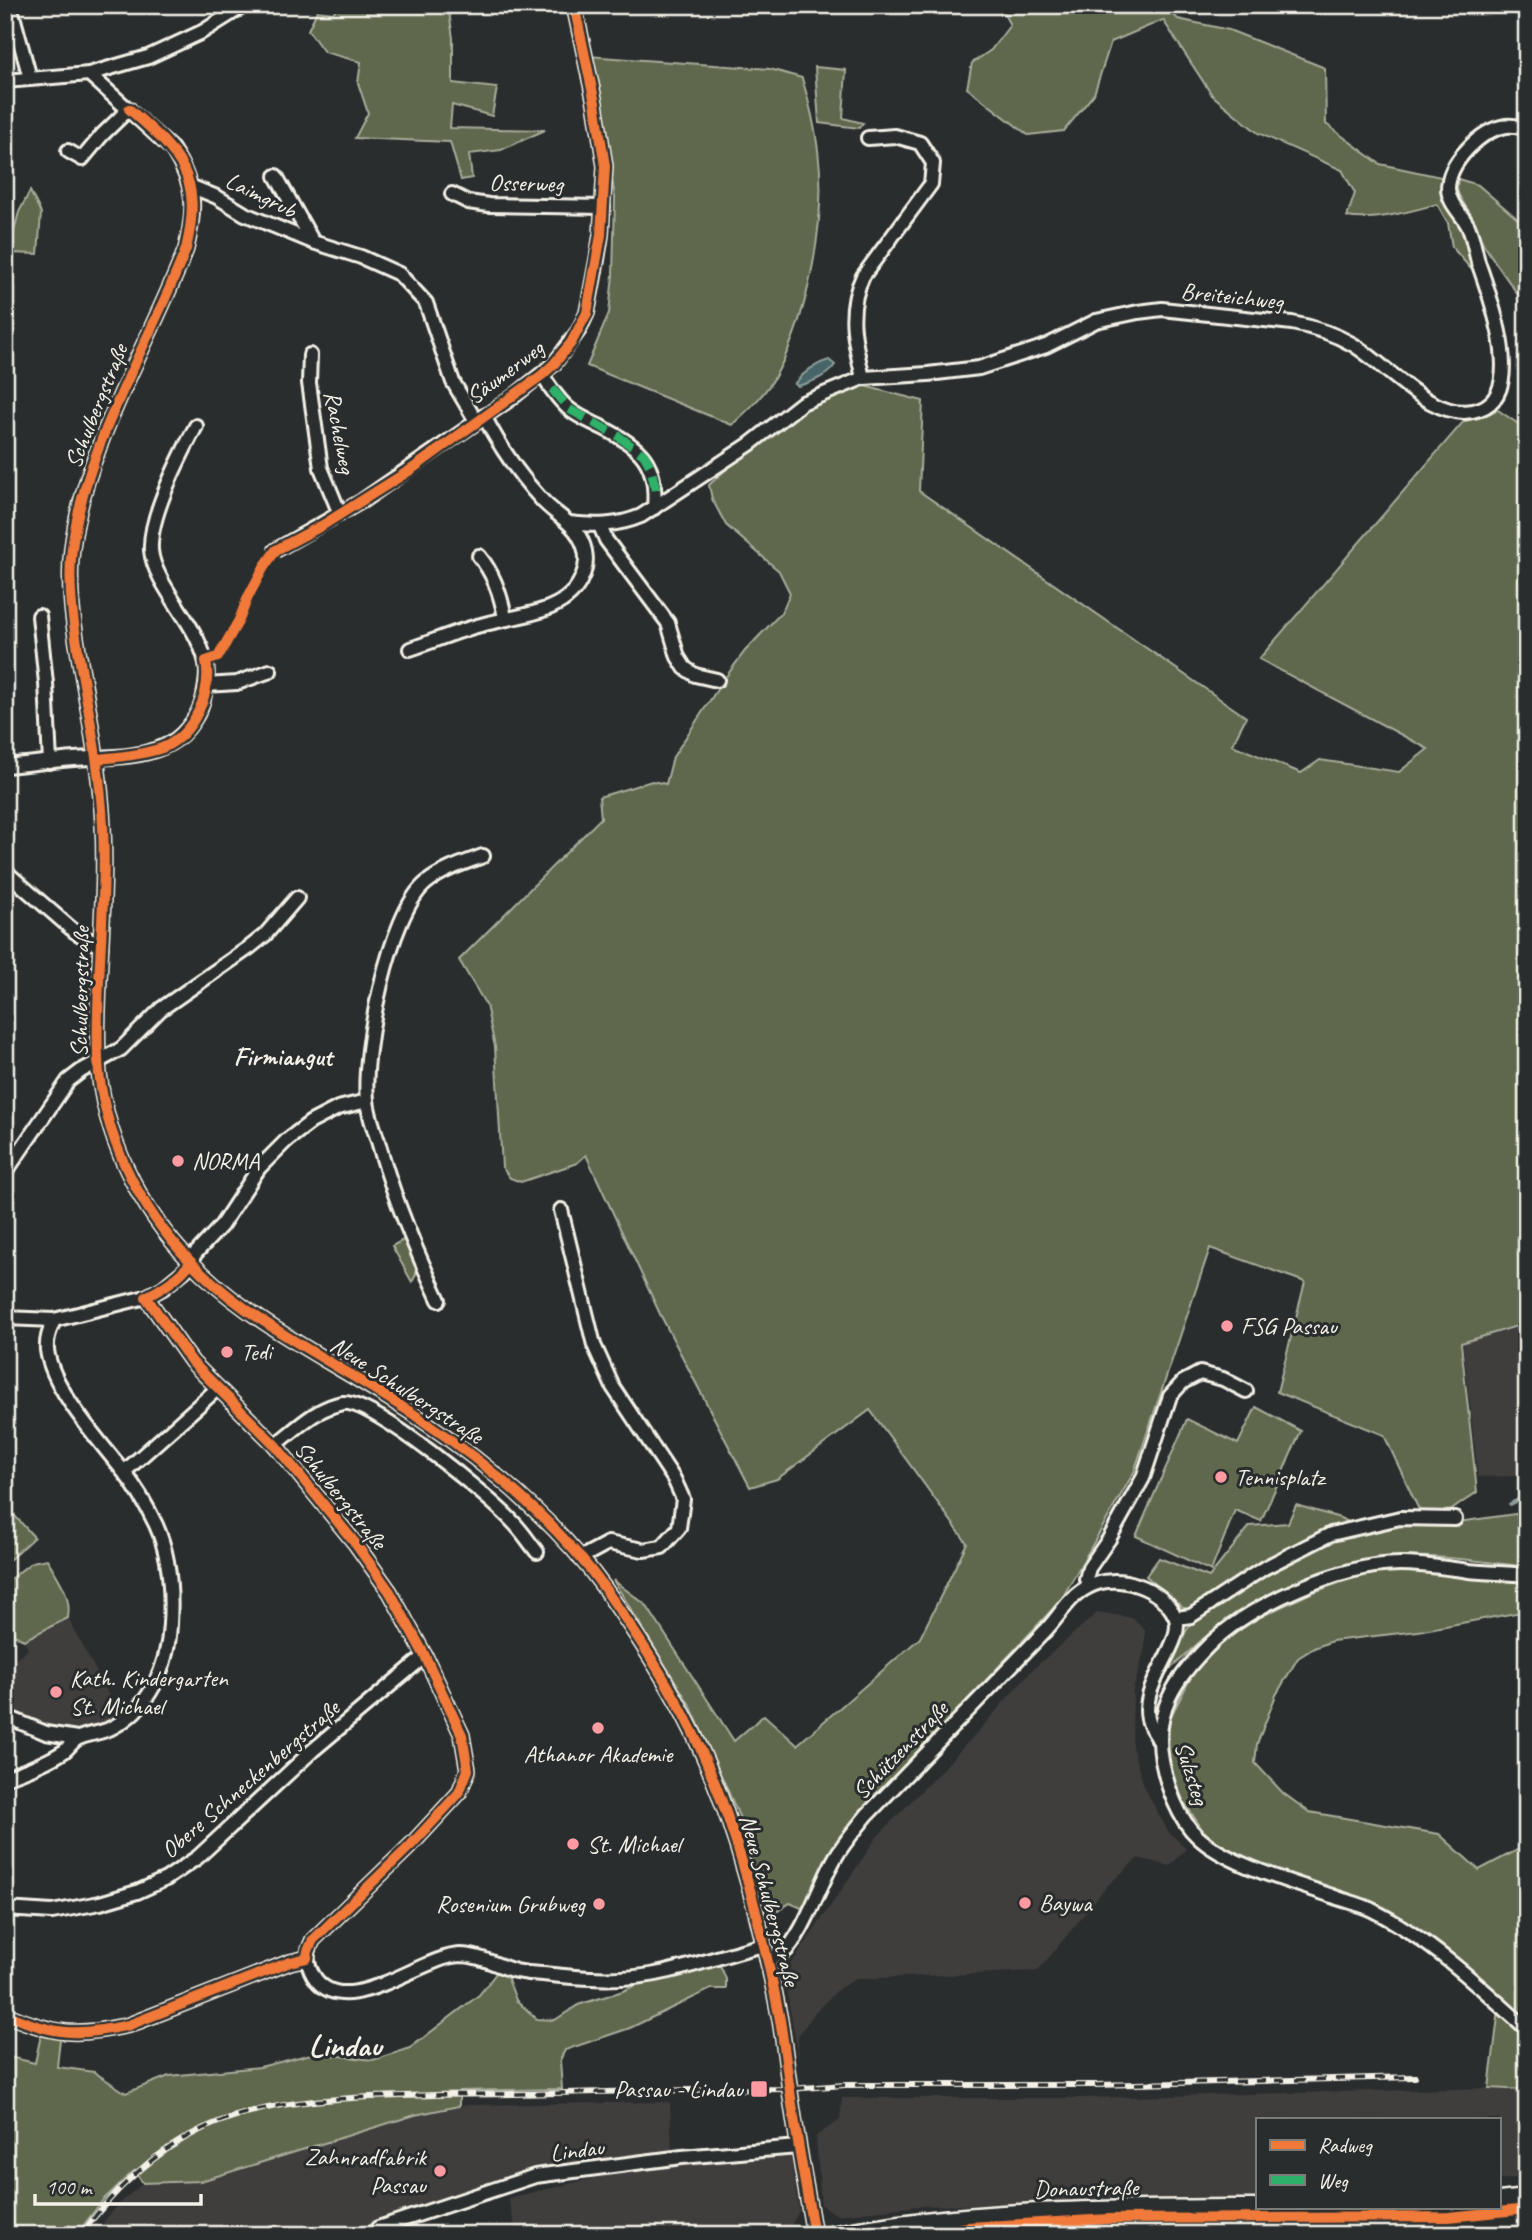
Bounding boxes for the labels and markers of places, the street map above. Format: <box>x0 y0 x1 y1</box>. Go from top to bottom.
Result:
place label: NORMA <box>192 1146 260 1176</box>
marker: NORMA <box>170 1153 186 1169</box>
place label: FSG Passau <box>1241 1311 1339 1341</box>
marker: FSG Passau <box>1219 1318 1235 1334</box>
place label: Tedi <box>241 1337 274 1367</box>
marker: Tedi <box>219 1344 235 1360</box>
place label: Tennisplatz <box>1235 1462 1327 1492</box>
marker: Tennisplatz <box>1213 1469 1229 1485</box>
place label: Kath. Kindergarten St. Michael <box>70 1663 229 1721</box>
marker: Kath. Kindergarten St. Michael <box>48 1684 64 1700</box>
marker: Athanor Akademie <box>590 1720 606 1736</box>
place label: Athanor Akademie <box>524 1739 675 1769</box>
place label: St. Michael <box>587 1829 684 1859</box>
marker: St. Michael <box>565 1836 581 1852</box>
place label: Baywa <box>1039 1888 1093 1918</box>
place label: Rosenium Grubweg <box>436 1889 586 1919</box>
marker: Baywa <box>1017 1895 1033 1911</box>
marker: Rosenium Grubweg <box>591 1896 607 1912</box>
place label: Passau - Lindau <box>614 2074 745 2104</box>
marker: Passau - Lindau <box>749 2079 769 2099</box>
place label: Zahnradfabrik Passau <box>305 2142 428 2200</box>
marker: Zahnradfabrik Passau <box>432 2163 448 2179</box>

